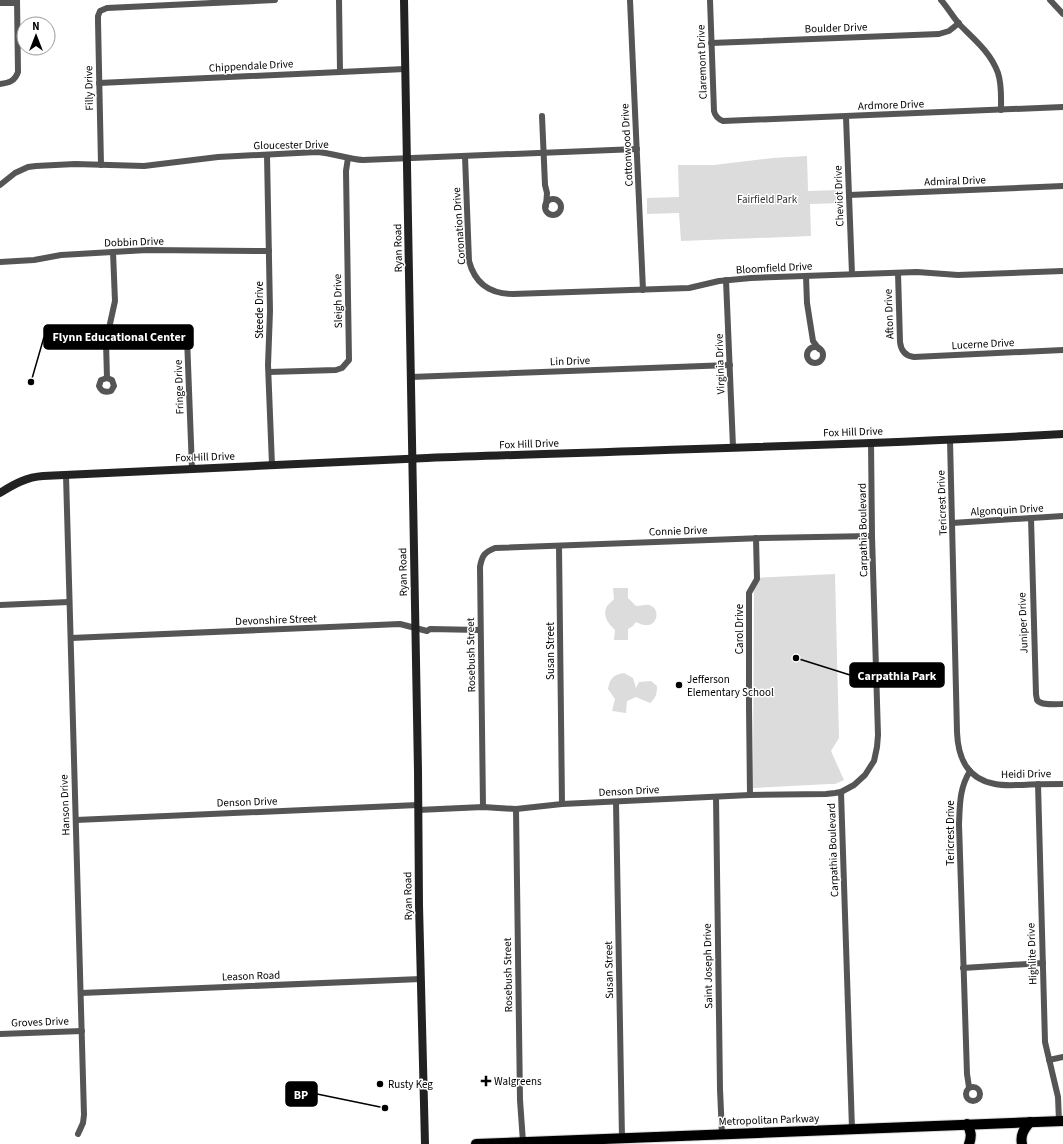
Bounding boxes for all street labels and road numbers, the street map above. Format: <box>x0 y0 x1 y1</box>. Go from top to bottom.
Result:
street label: Boulder Drive <box>804 19 868 37</box>
street label: Claremont Drive <box>693 24 711 100</box>
street label: Chippendale Drive <box>208 56 294 76</box>
street label: Filly Drive <box>81 65 97 111</box>
street label: Ardmore Drive <box>858 96 925 114</box>
street label: Cottonwood Drive <box>617 103 637 187</box>
street label: Gloucester Drive <box>253 137 329 153</box>
street label: Cheviot Drive <box>830 165 848 227</box>
street label: Admiral Drive <box>924 172 987 190</box>
street label: Coronation Drive <box>449 186 469 265</box>
street label: Ryan Road <box>390 224 406 272</box>
street label: Dobbin Drive <box>104 233 165 251</box>
street label: Bloomfield Drive <box>735 258 813 277</box>
street label: Sleigh Drive <box>330 273 346 328</box>
street label: Steede Drive <box>252 281 267 339</box>
street label: Afton Drive <box>881 288 897 339</box>
street label: Virginia Drive <box>711 333 729 395</box>
street label: Lucerne Drive <box>951 335 1015 353</box>
street label: Lin Drive <box>550 353 591 369</box>
street label: Fringe Drive <box>171 359 187 415</box>
street label: Fox Hill Drive <box>823 423 884 441</box>
street label: Fox Hill Drive <box>499 435 560 453</box>
street label: Fox Hill Drive <box>175 448 236 466</box>
street label: Tericrest Drive <box>933 469 951 536</box>
street label: Carpathia Boulevard <box>855 483 871 577</box>
street label: Algonquin Drive <box>970 501 1044 519</box>
street label: Connie Drive <box>649 522 708 540</box>
street label: Ryan Road <box>395 548 411 596</box>
street label: Juniper Drive <box>1014 592 1032 654</box>
street label: Carol Drive <box>732 603 747 654</box>
street label: Devonshire Street <box>235 611 317 629</box>
street label: Rosebush Street <box>463 617 479 692</box>
street label: Susan Street <box>543 622 558 680</box>
street label: Heidi Drive <box>1001 766 1052 782</box>
street label: Hanson Drive <box>56 774 74 836</box>
street label: Denson Drive <box>598 782 660 800</box>
street label: Denson Drive <box>216 793 278 811</box>
street label: Tericrest Drive <box>943 800 958 866</box>
street label: Carpathia Boulevard <box>824 803 842 897</box>
street label: Ryan Road <box>400 872 416 920</box>
street label: Highlite Drive <box>1023 922 1041 985</box>
street label: Saint Joseph Drive <box>700 923 716 1009</box>
street label: Rosebush Street <box>500 937 516 1012</box>
street label: Susan Street <box>601 941 617 999</box>
street label: Leason Road <box>222 967 280 985</box>
street label: Groves Drive <box>11 1013 70 1031</box>
street label: Metropolitan Parkway <box>718 1111 820 1129</box>

